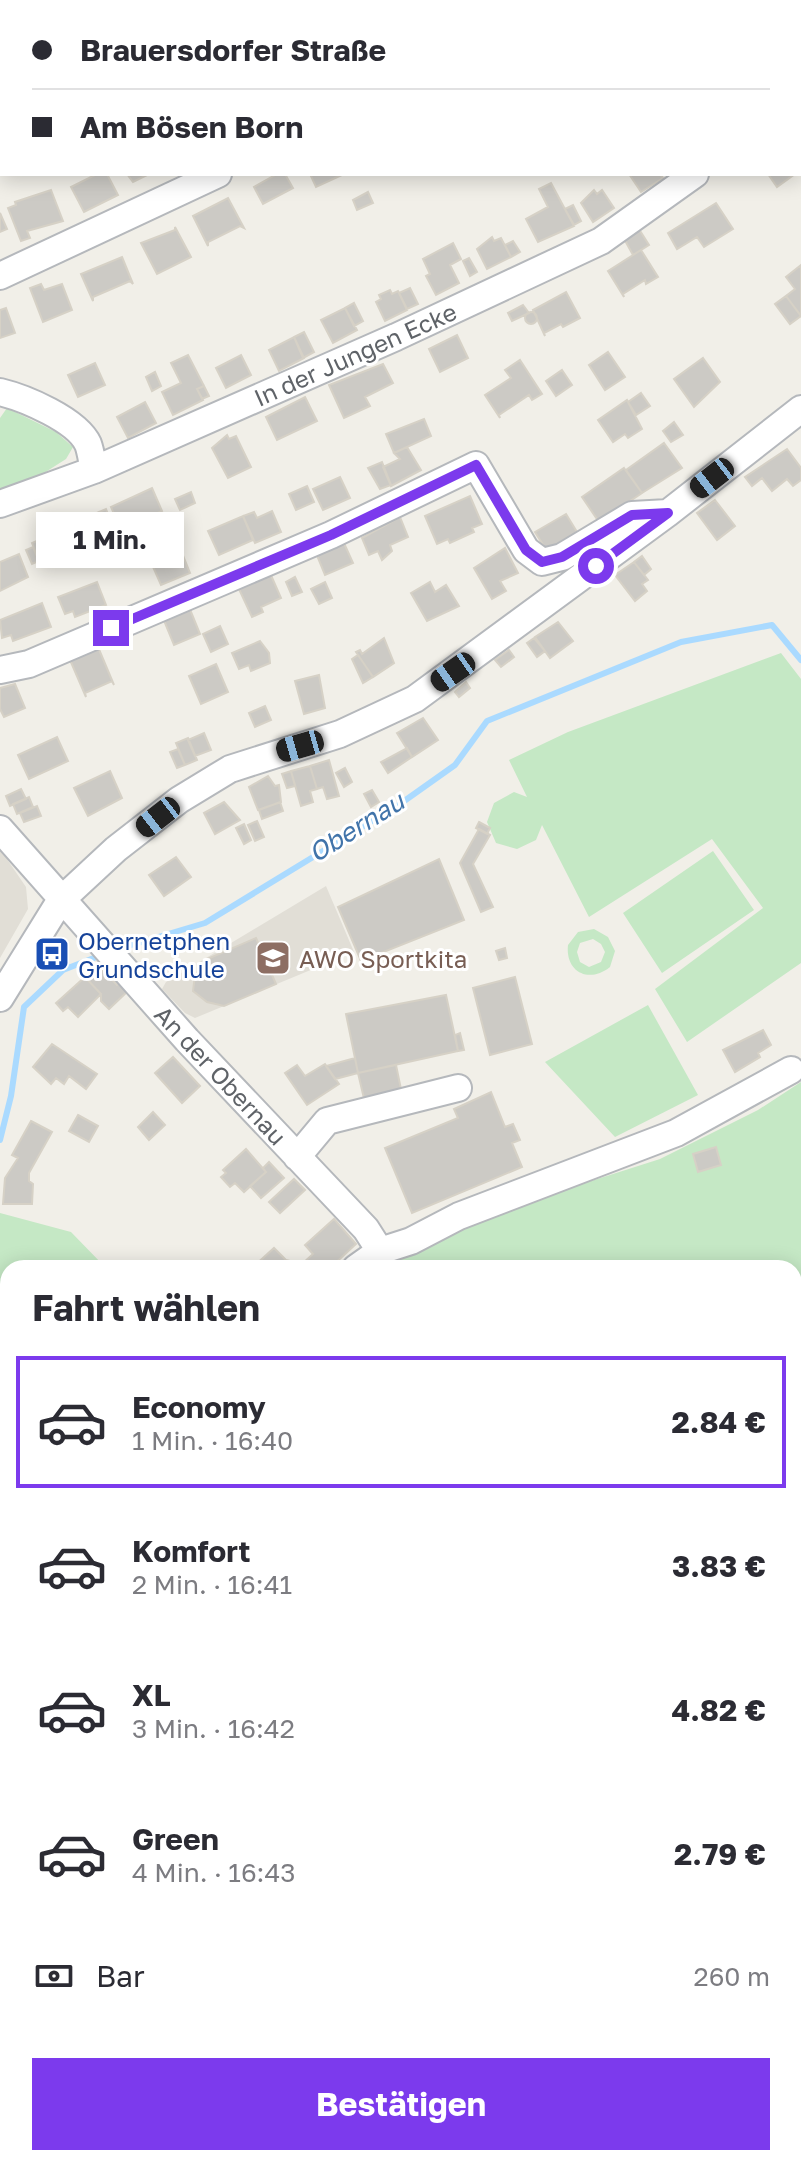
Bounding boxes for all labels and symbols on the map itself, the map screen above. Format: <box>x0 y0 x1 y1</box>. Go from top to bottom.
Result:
street label: In der Jungen Ecke <box>249 296 461 412</box>
car <box>686 454 738 502</box>
callout: 1 Min. <box>37 512 185 568</box>
route start <box>578 548 614 584</box>
route end <box>93 610 129 646</box>
car <box>426 648 480 696</box>
car <box>274 728 326 764</box>
water label: Obernau <box>302 784 411 868</box>
car <box>132 793 184 841</box>
place label: Obernetphen Grundschule <box>78 926 230 983</box>
bus stop icon: Obernetphen Grundschule <box>33 935 71 973</box>
school or university icon: AWO Sportkita <box>254 939 292 977</box>
place label: AWO Sportkita <box>299 944 467 973</box>
street label: An der Obernau <box>149 999 293 1151</box>

